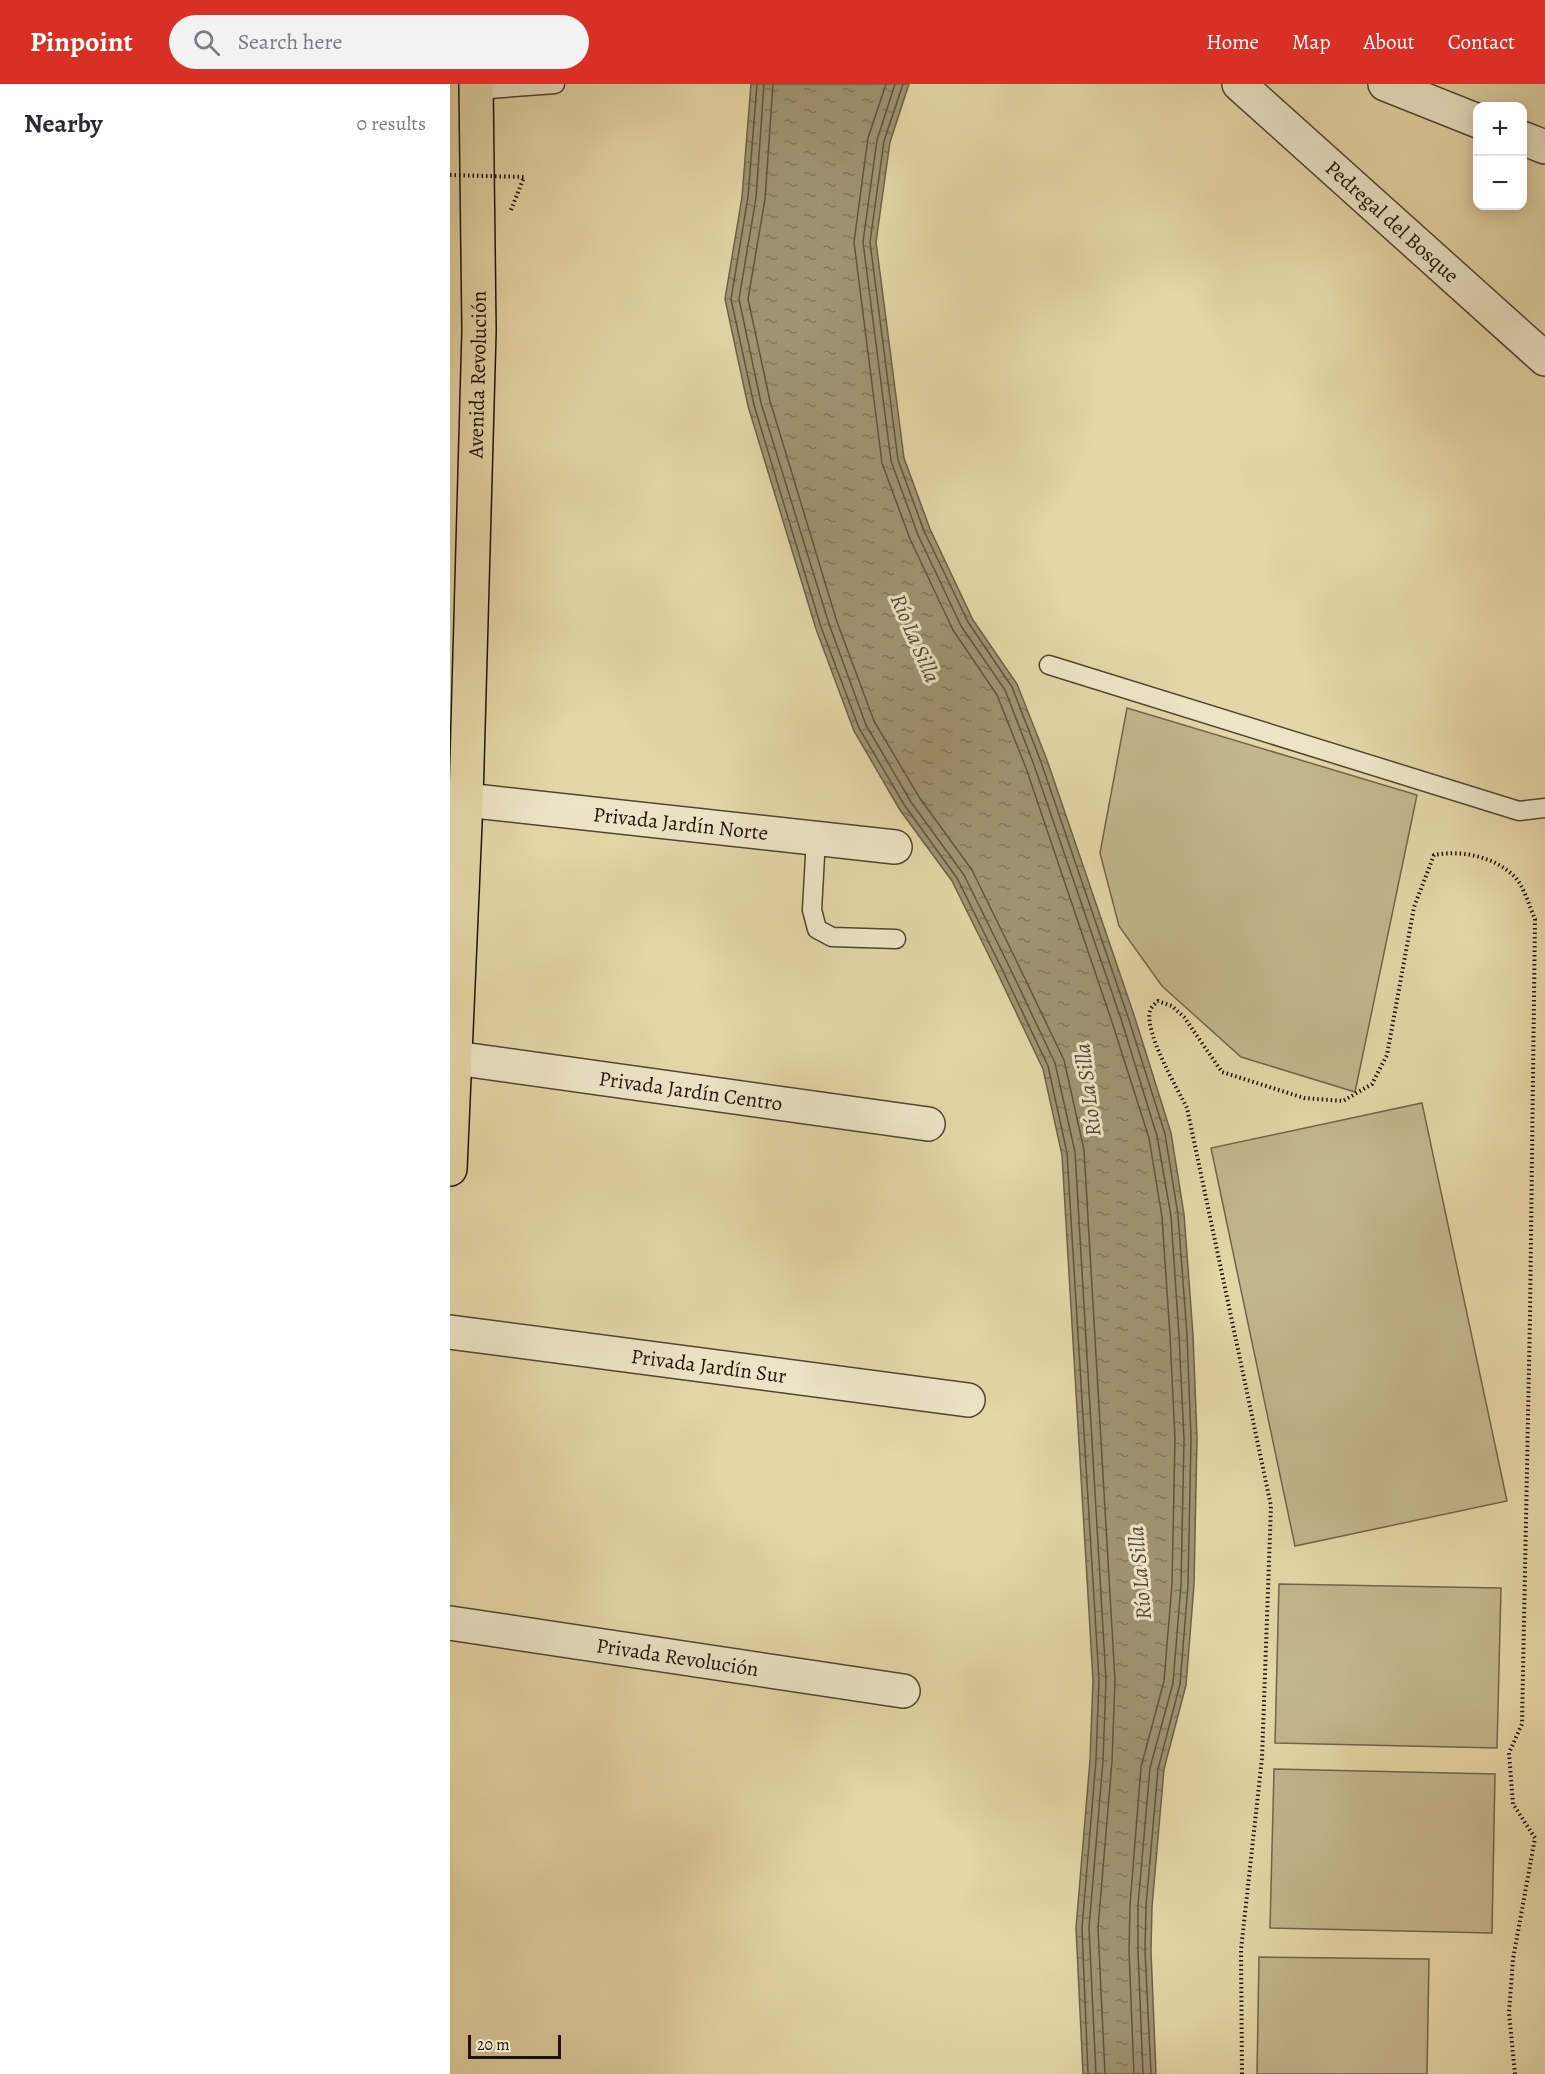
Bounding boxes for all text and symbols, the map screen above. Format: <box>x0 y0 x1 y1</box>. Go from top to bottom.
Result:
search box <box>169 15 589 69</box>
text: Pinpoint <box>30 23 133 61</box>
icon: search <box>190 26 223 59</box>
text: Search here <box>238 27 342 57</box>
text: Home <box>1206 28 1259 56</box>
text: Map <box>1292 28 1330 56</box>
text: About <box>1363 28 1415 56</box>
text: Contact <box>1448 28 1515 56</box>
map controls <box>1473 102 1527 210</box>
button: + <box>1473 102 1527 156</box>
text: Nearby <box>24 106 103 141</box>
text: 0 results <box>357 110 426 137</box>
street label: Pedregal del Bosque <box>1319 154 1465 289</box>
button: − <box>1473 156 1527 210</box>
street label: Avenida Revolución <box>461 291 493 460</box>
water label: Río La Silla <box>883 589 947 687</box>
street label: Privada Jardín Norte <box>592 800 770 847</box>
water label: Río La Silla <box>1067 1042 1109 1138</box>
street label: Privada Jardín Centro <box>597 1064 784 1118</box>
street label: Privada Jardín Sur <box>629 1342 788 1390</box>
water label: Río La Silla <box>1121 1525 1159 1621</box>
street label: Privada Revolución <box>594 1631 761 1683</box>
scale bar <box>468 2032 561 2060</box>
text: 20 m <box>477 2034 510 2056</box>

